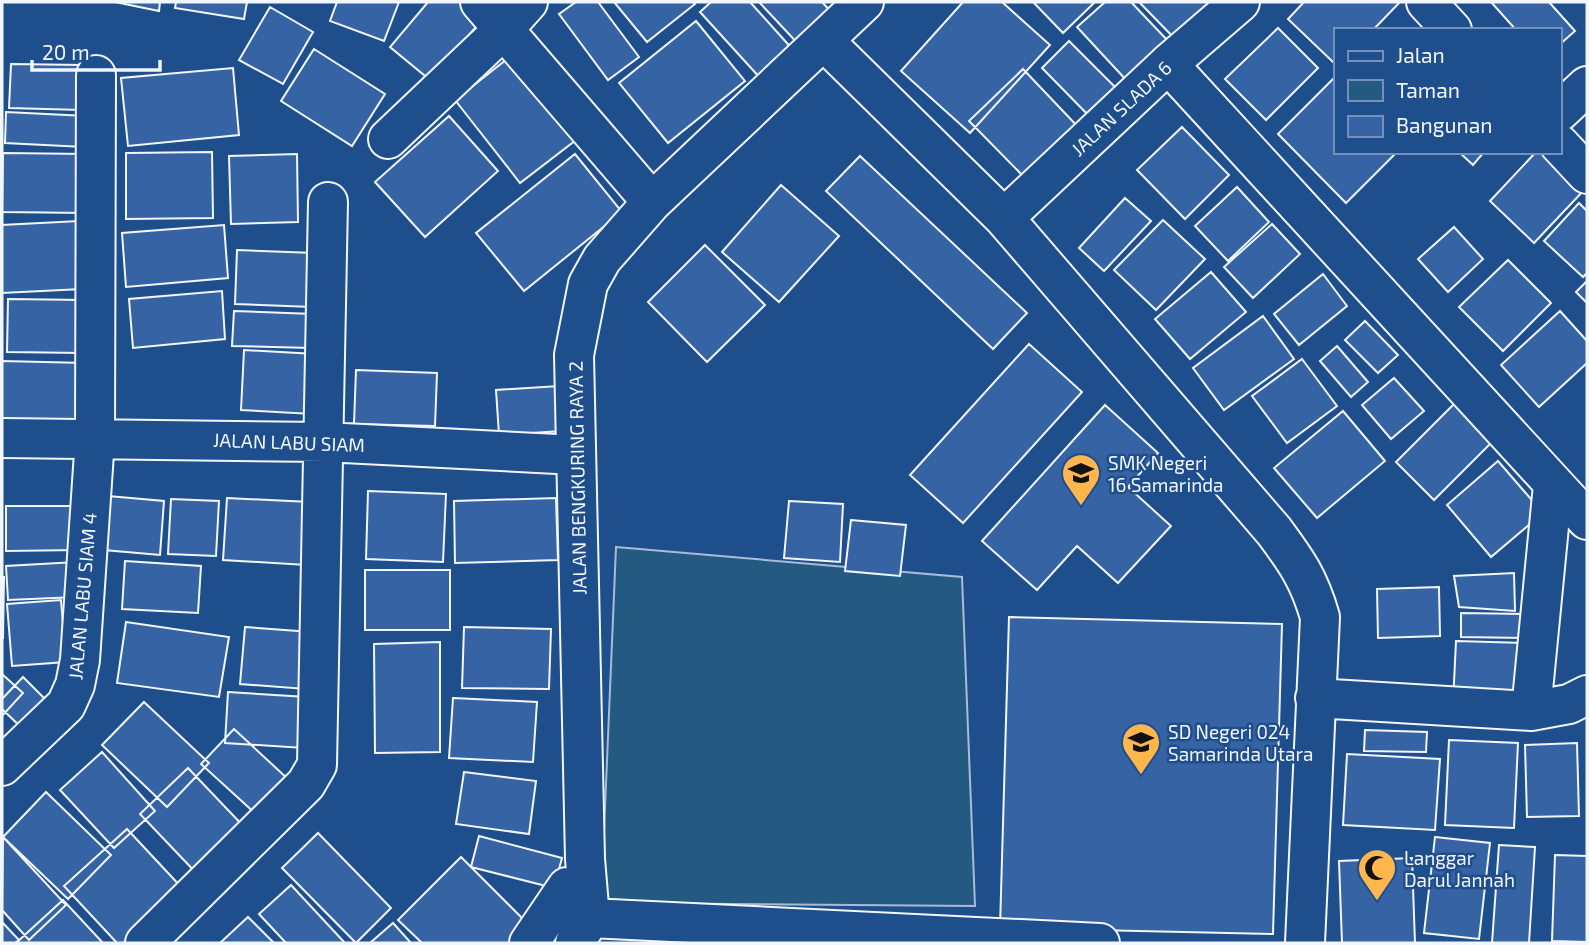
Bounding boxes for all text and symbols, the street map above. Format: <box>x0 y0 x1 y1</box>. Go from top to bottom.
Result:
scale bar <box>32 28 159 72</box>
legend <box>1334 28 1561 154</box>
text: 20 m <box>42 39 90 64</box>
text: Jalan <box>1396 42 1445 67</box>
street label: JALAN SLADA 6 <box>1066 56 1176 160</box>
text: Taman <box>1396 77 1460 102</box>
text: Bangunan <box>1396 112 1492 137</box>
street label: JALAN BENGKURING RAYA 2 <box>563 361 591 595</box>
street label: JALAN LABU SIAM <box>213 428 365 456</box>
place label: SMK Negeri 16 Samarinda <box>1108 451 1224 496</box>
school or university icon: SMK Negeri 16 Samarinda <box>1060 452 1102 507</box>
street label: JALAN LABU SIAM 4 <box>63 511 101 681</box>
place label: SD Negeri 024 Samarinda Utara <box>1168 720 1313 765</box>
school or university icon: SD Negeri 024 Samarinda Utara <box>1120 721 1162 776</box>
place label: Langgar Darul Jannah <box>1404 846 1515 891</box>
mosque icon: Langgar Darul Jannah <box>1356 847 1398 902</box>

